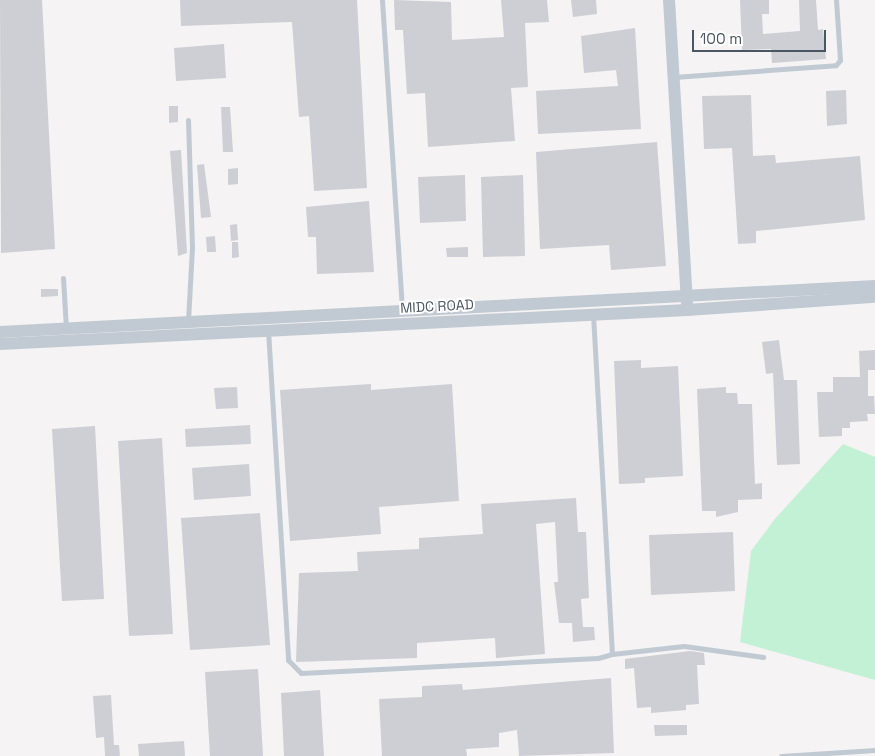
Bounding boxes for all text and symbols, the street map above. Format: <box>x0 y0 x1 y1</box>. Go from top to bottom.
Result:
scale bar <box>695 20 829 52</box>
text: 100 m <box>700 29 742 48</box>
street label: MIDC ROAD <box>400 296 474 316</box>

